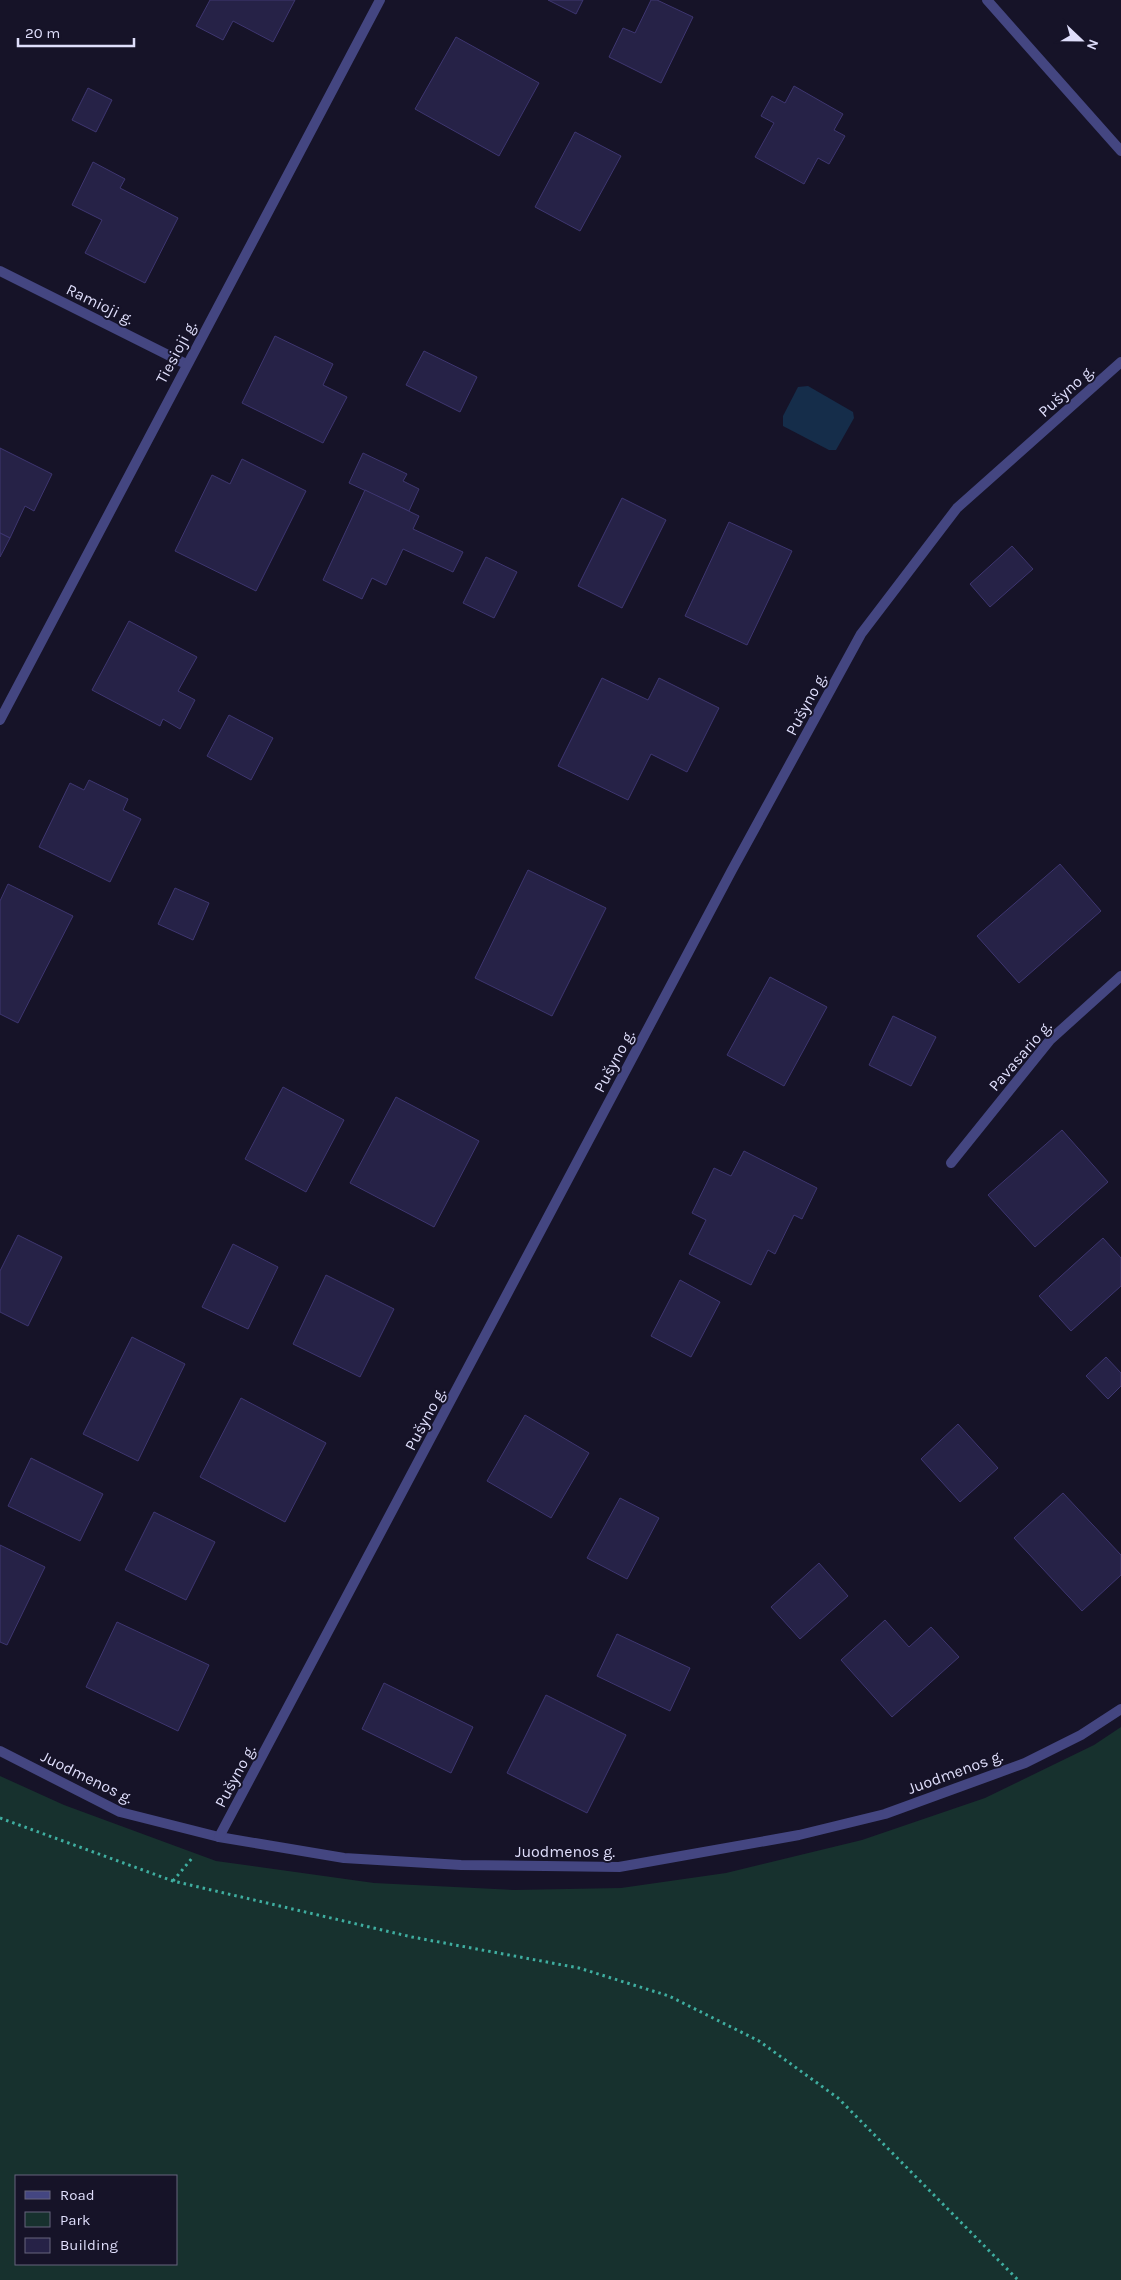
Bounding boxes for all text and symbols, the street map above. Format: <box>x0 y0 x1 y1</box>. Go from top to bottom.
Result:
scale bar <box>18 15 134 47</box>
north arrow <box>1056 15 1106 65</box>
text: 20 m <box>25 24 60 42</box>
text: N <box>1083 37 1102 53</box>
street label: Ramioji g. <box>63 280 137 329</box>
street label: Tiesioji g. <box>152 317 201 387</box>
street label: Pušyno g. <box>1034 361 1098 421</box>
street label: Pušyno g. <box>782 669 830 739</box>
street label: Pavasario g. <box>984 1017 1056 1095</box>
street label: Pušyno g. <box>590 1026 638 1096</box>
street label: Pušyno g. <box>401 1384 449 1454</box>
street label: Pušyno g. <box>211 1741 259 1811</box>
street label: Juodmenos g. <box>905 1746 1005 1798</box>
street label: Juodmenos g. <box>38 1747 136 1808</box>
street label: Juodmenos g. <box>515 1842 615 1861</box>
legend <box>15 2175 178 2265</box>
text: Road <box>60 2186 95 2204</box>
text: Park <box>60 2211 90 2229</box>
text: Building <box>60 2236 118 2254</box>

